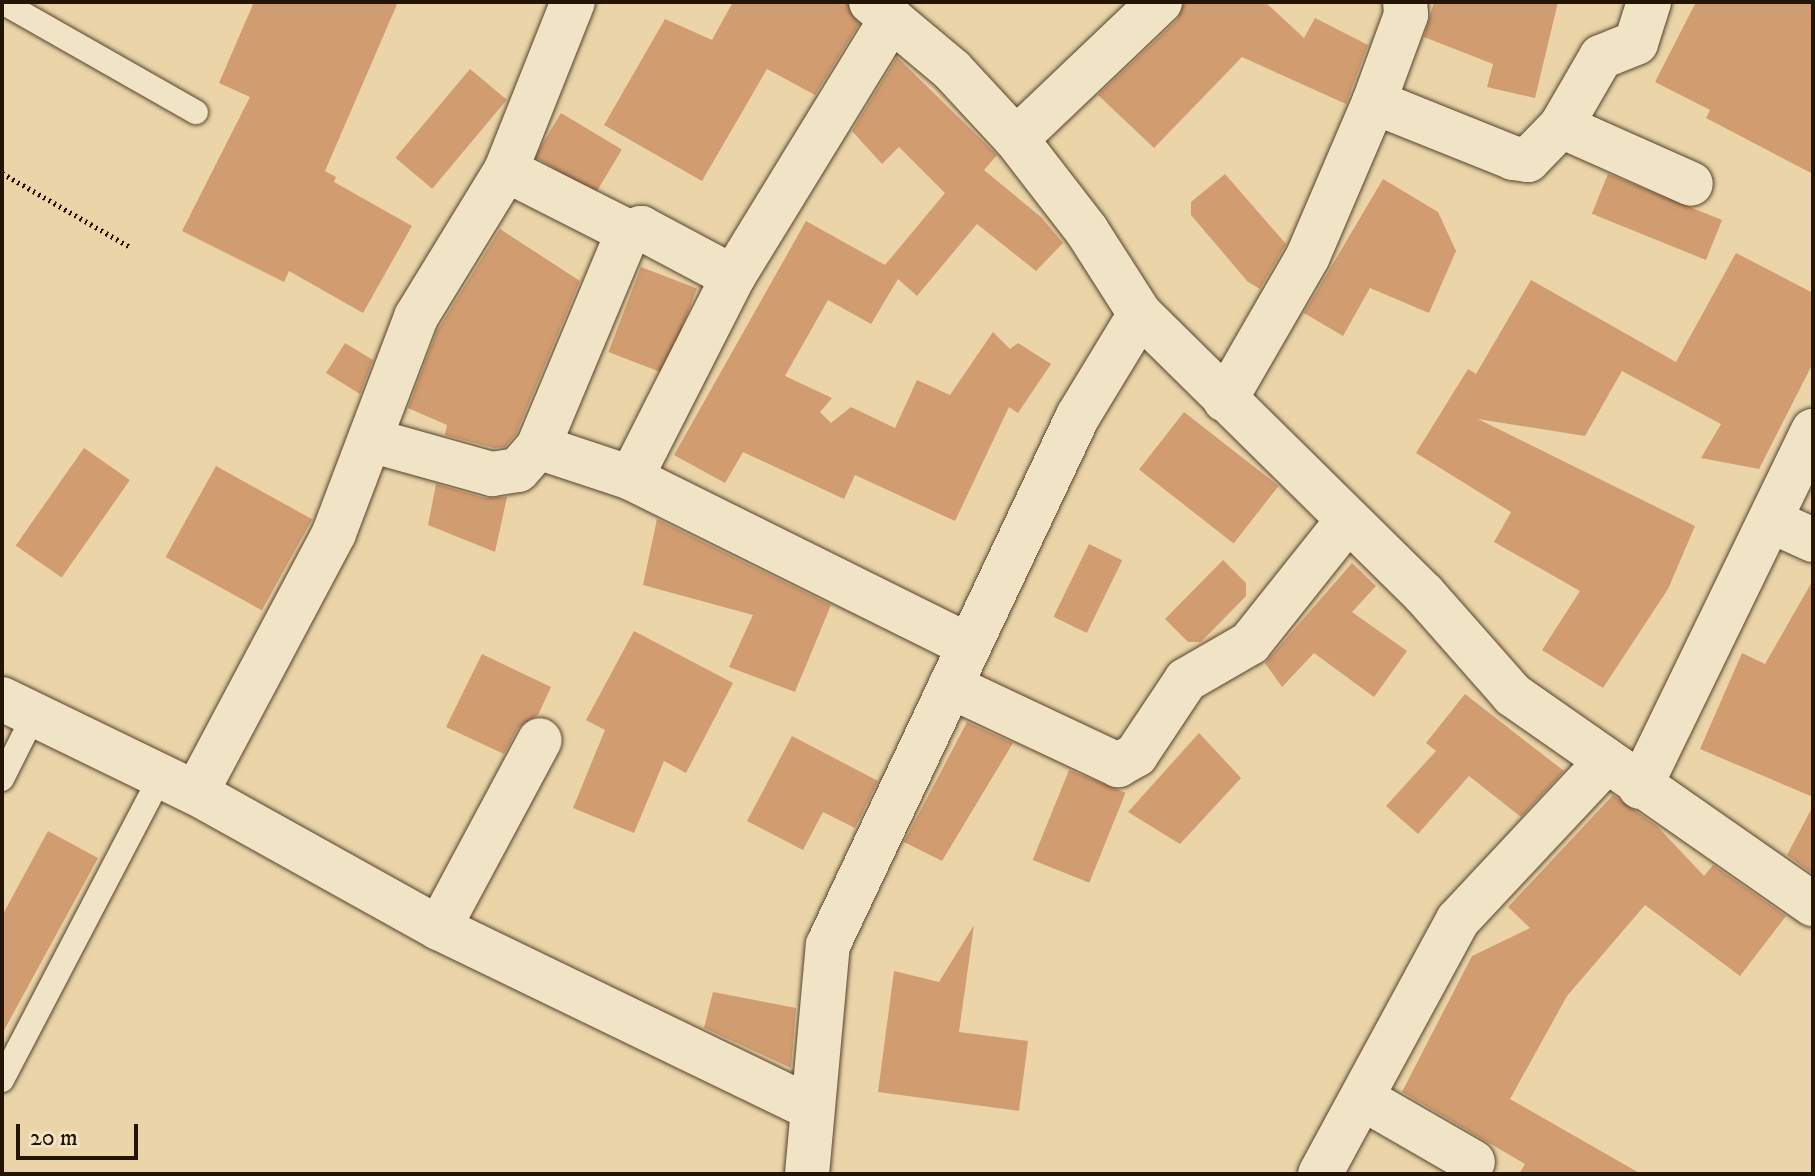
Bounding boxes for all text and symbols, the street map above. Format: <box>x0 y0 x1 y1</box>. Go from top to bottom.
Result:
scale bar <box>20 1108 142 1158</box>
text: 20 m <box>30 1123 78 1153</box>

